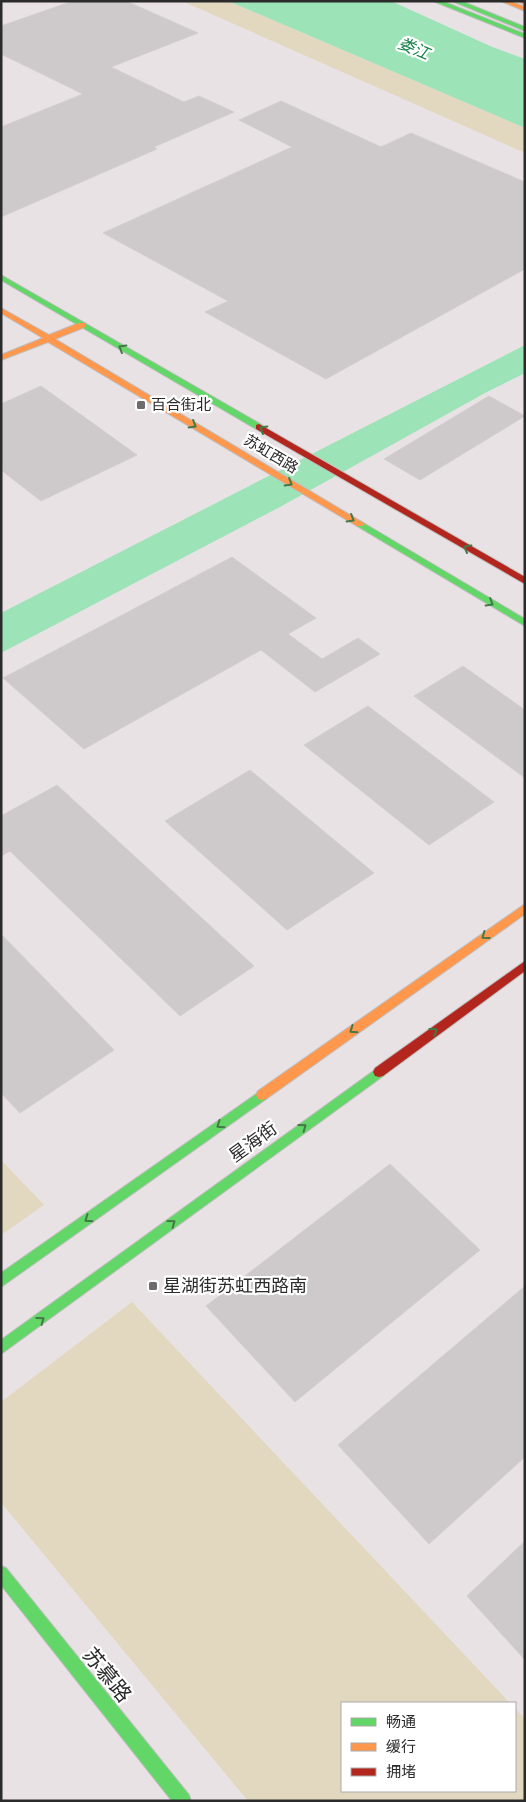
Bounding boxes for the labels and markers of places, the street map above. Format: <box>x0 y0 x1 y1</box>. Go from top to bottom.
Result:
place label: 百合街北 <box>151 396 211 414</box>
marker: 百合街北 <box>135 399 147 411</box>
place label: 星湖街苏虹西路南 <box>163 1275 307 1297</box>
marker: 星湖街苏虹西路南 <box>147 1280 159 1292</box>

